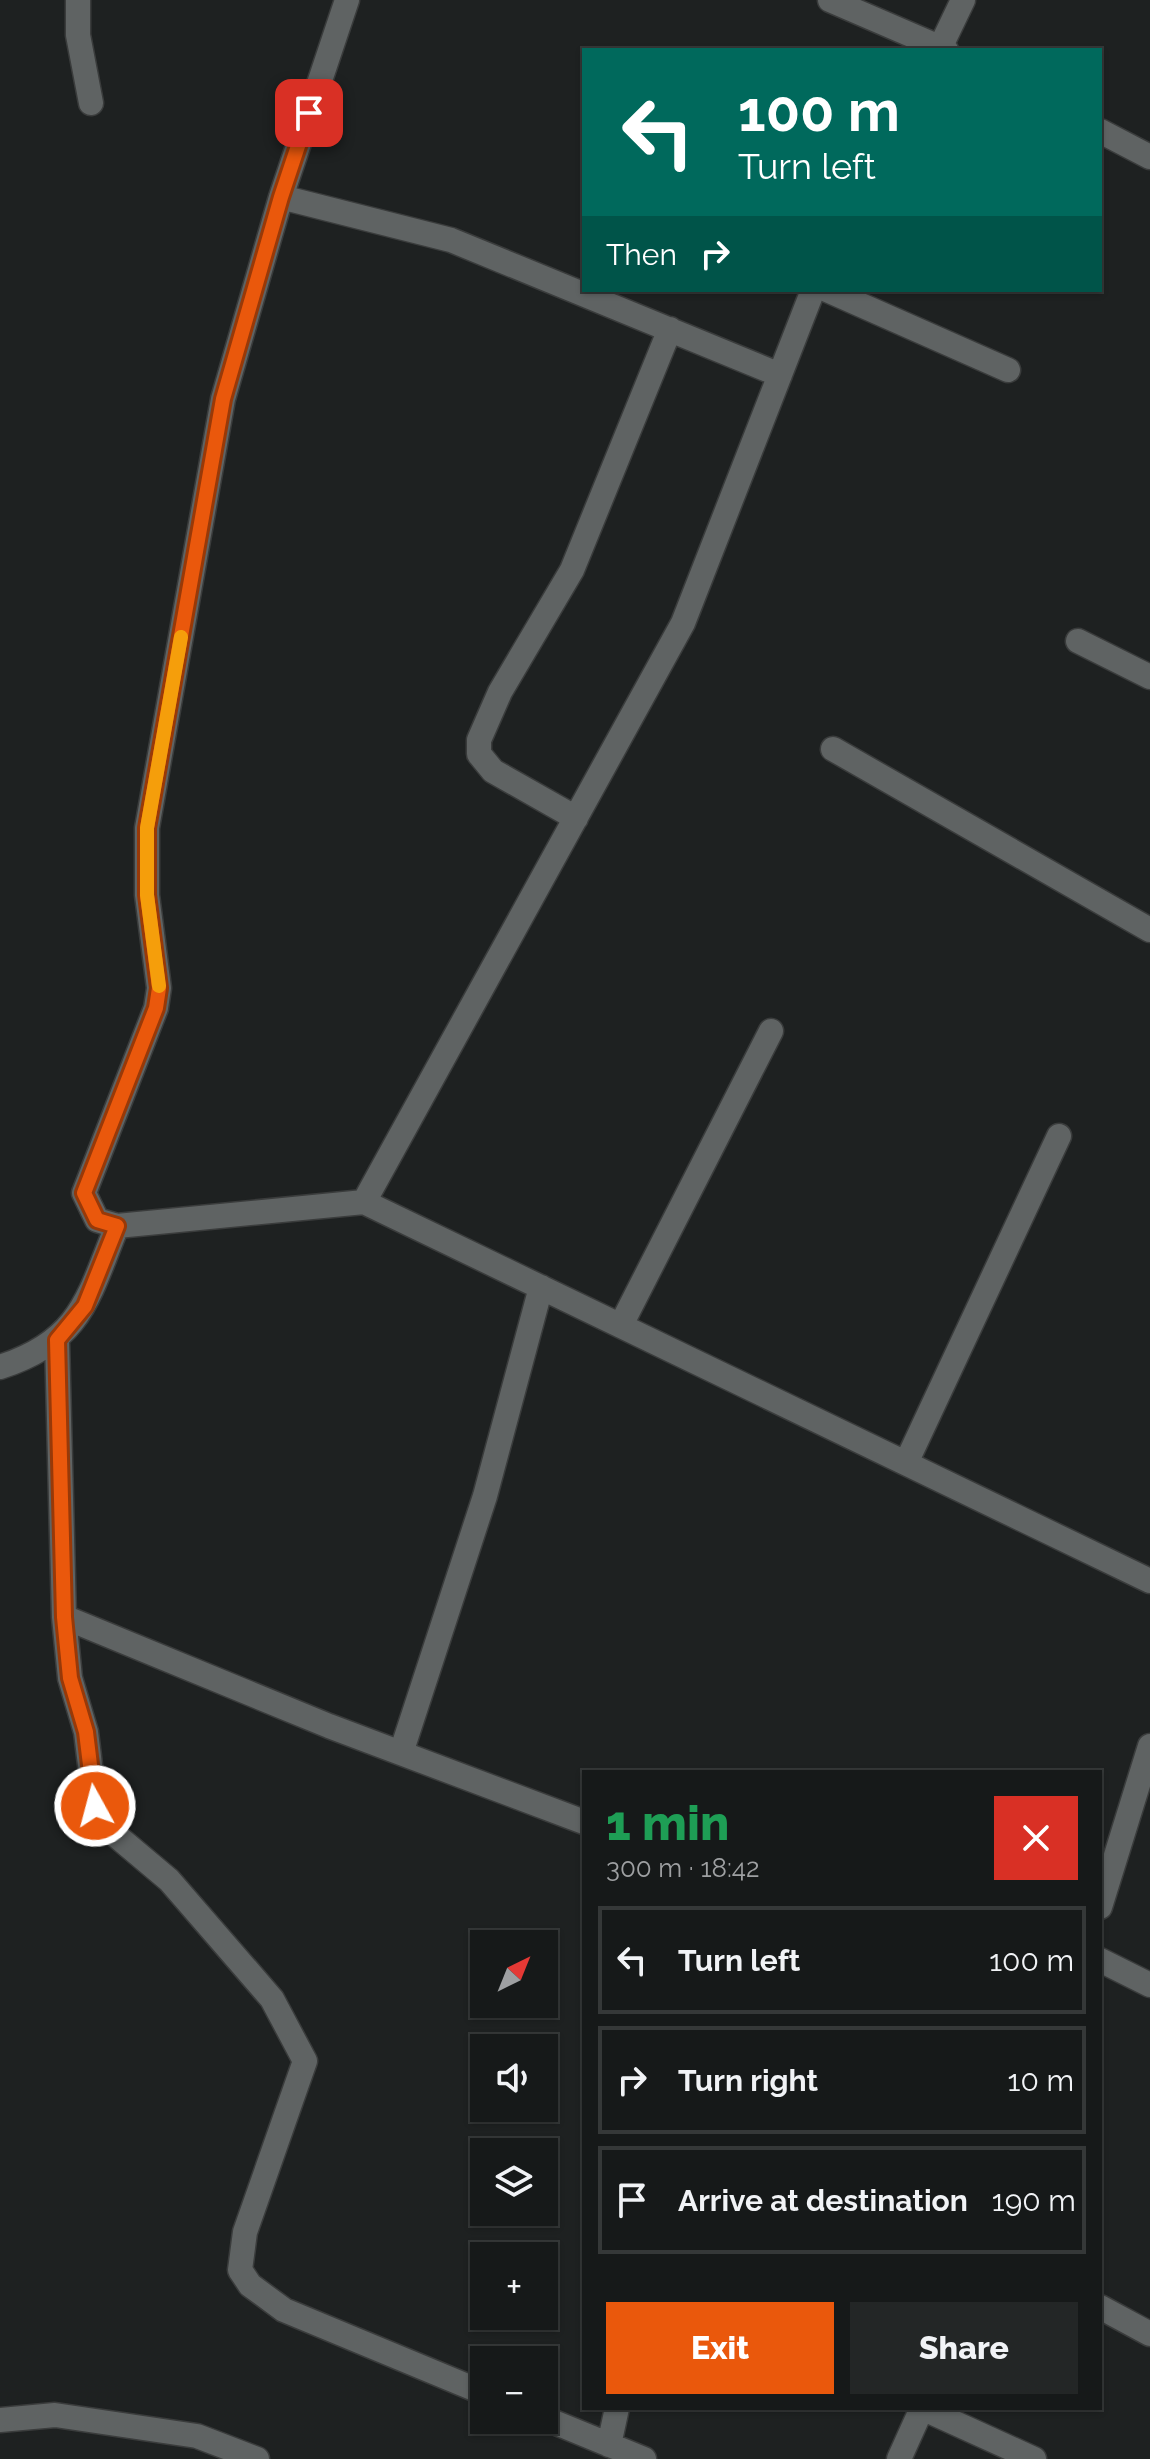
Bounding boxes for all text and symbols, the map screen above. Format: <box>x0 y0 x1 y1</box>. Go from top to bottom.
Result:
text: 100 m <box>738 78 900 144</box>
pin <box>275 79 343 147</box>
icon: left <box>606 80 710 184</box>
icon: arrive <box>287 91 331 135</box>
text: Turn left <box>738 145 876 187</box>
icon: right <box>693 232 737 276</box>
text: Then <box>606 237 677 272</box>
position arrow <box>53 1764 137 1848</box>
text: 1 min <box>606 1795 729 1851</box>
button: close <box>994 1796 1078 1880</box>
text: 300 m · 18:42 <box>606 1853 760 1883</box>
north arrow <box>470 1930 558 2018</box>
map controls <box>470 1930 558 2434</box>
icon: left <box>610 1938 654 1982</box>
text: Turn left <box>678 1943 800 1978</box>
text: 100 m <box>989 1943 1074 1978</box>
button: sound <box>470 2034 558 2122</box>
icon: right <box>610 2058 654 2102</box>
text: Turn right <box>678 2063 818 2098</box>
text: 10 m <box>1008 2063 1074 2098</box>
button: layers <box>470 2138 558 2226</box>
icon: arrive <box>610 2178 654 2222</box>
text: Arrive at destination <box>678 2183 968 2218</box>
text: 190 m <box>992 2183 1076 2218</box>
button: + <box>470 2242 558 2330</box>
button: Exit <box>606 2302 834 2394</box>
button: Share <box>850 2302 1078 2394</box>
button: − <box>470 2346 558 2434</box>

